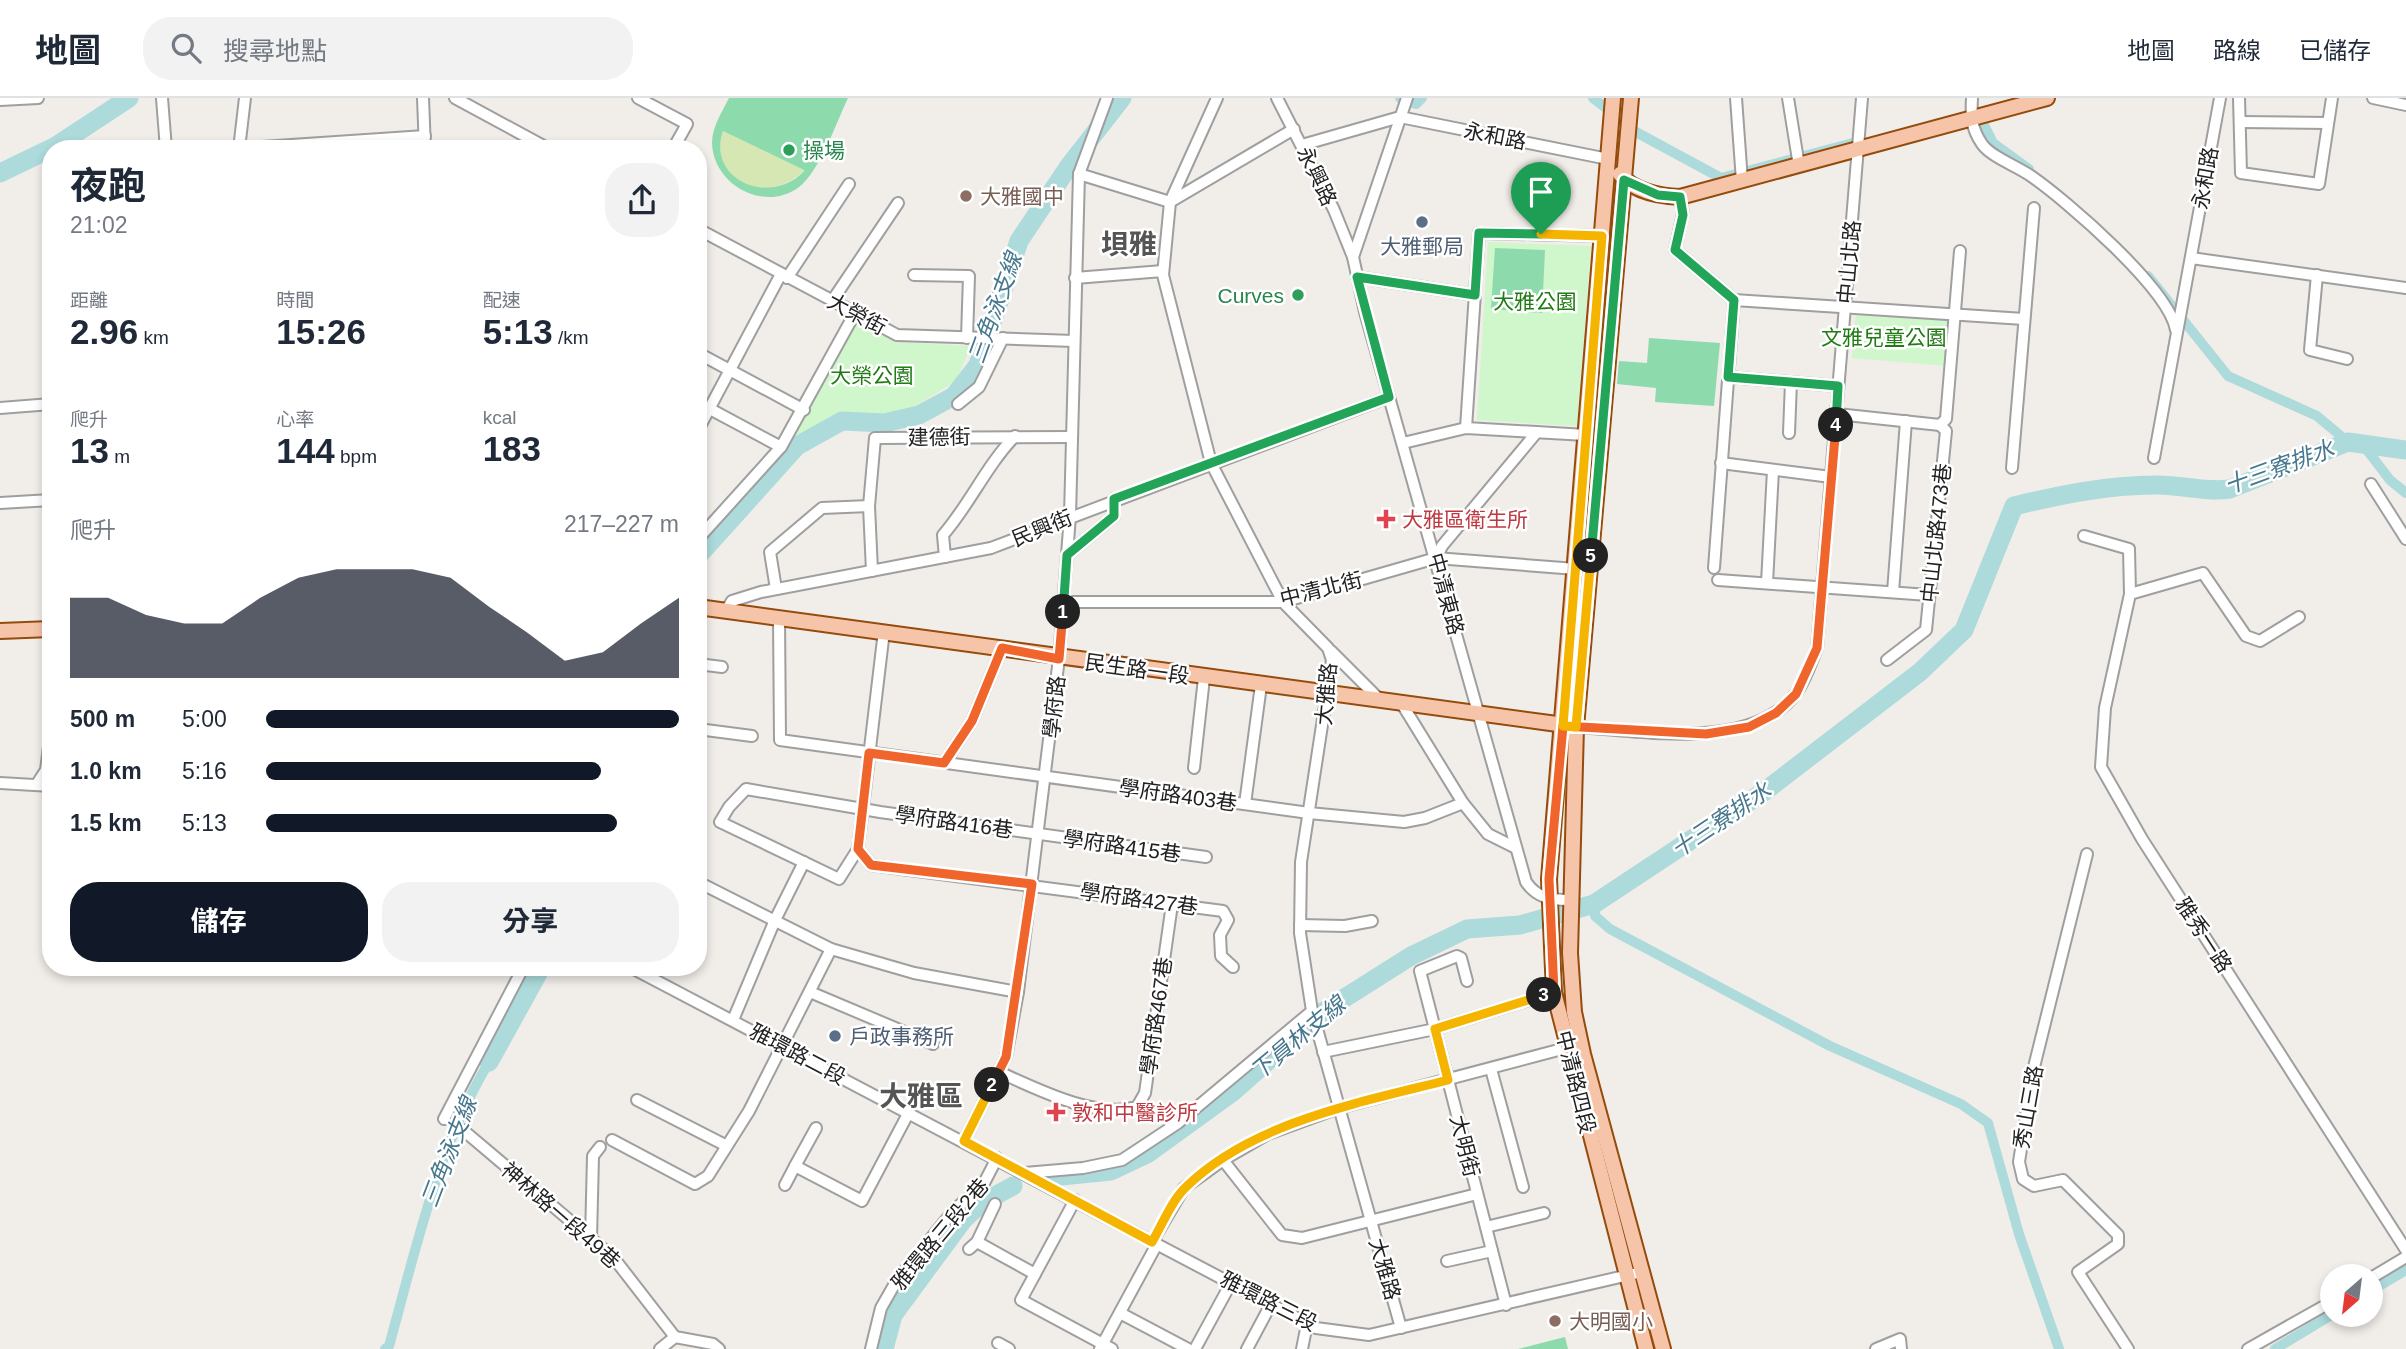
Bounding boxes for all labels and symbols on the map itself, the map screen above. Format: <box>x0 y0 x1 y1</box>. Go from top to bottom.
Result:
street label: 永和路 <box>1462 119 1528 153</box>
place label: 操場 <box>803 139 845 162</box>
marker: 操場 <box>781 142 797 158</box>
street label: 永興路 <box>1293 143 1341 209</box>
street label: 永和路 <box>2188 145 2222 211</box>
pin <box>1511 162 1571 234</box>
place label: 大雅國中 <box>980 185 1064 208</box>
marker: 大雅國中 <box>958 188 974 204</box>
marker: 大雅郵局 <box>1414 214 1430 230</box>
street label: 中山北路 <box>1834 219 1864 305</box>
district label: 垻雅 <box>1101 229 1157 260</box>
place label: 大雅郵局 <box>1380 235 1464 258</box>
water label: 三角泳支線 <box>963 247 1028 366</box>
place label: Curves <box>1217 284 1284 307</box>
marker: Curves <box>1290 287 1306 303</box>
street label: 大榮街 <box>824 289 890 339</box>
park label: 大雅公園 <box>1493 290 1577 313</box>
park label: 文雅兒童公園 <box>1821 326 1947 349</box>
park label: 大榮公園 <box>830 364 914 387</box>
pin: 4 <box>1818 408 1854 442</box>
street label: 建德街 <box>907 425 971 449</box>
water label: 十三寮排水 <box>2221 435 2338 499</box>
street label: 中山北路473巷 <box>1917 462 1955 604</box>
street label: 民興街 <box>1008 506 1076 550</box>
place label: 大雅區衛生所 <box>1402 508 1528 531</box>
marker: 大雅區衛生所 <box>1376 509 1396 529</box>
pin: 5 <box>1574 538 1608 574</box>
street label: 中清東路 <box>1424 550 1468 638</box>
street label: 中清北街 <box>1277 568 1365 610</box>
pin: 1 <box>1046 594 1080 630</box>
street label: 民生路一段 <box>1083 650 1191 688</box>
street label: 大雅路 <box>1312 662 1340 726</box>
street label: 學府路 <box>1039 674 1069 740</box>
street label: 學府路403巷 <box>1117 775 1239 815</box>
water label: 十三寮排水 <box>1666 777 1777 863</box>
street label: 學府路416巷 <box>893 802 1015 842</box>
street label: 學府路415巷 <box>1061 826 1183 866</box>
street label: 學府路427巷 <box>1078 879 1200 919</box>
street label: 雅秀一路 <box>2171 894 2237 976</box>
street label: 學府路467巷 <box>1136 955 1176 1077</box>
pin: 3 <box>1526 978 1562 1012</box>
water label: 下員林支線 <box>1246 989 1353 1085</box>
street label: 雅環路二段 <box>746 1019 850 1089</box>
place label: 戶政事務所 <box>849 1025 954 1048</box>
marker: 戶政事務所 <box>827 1028 843 1044</box>
street label: 中清路四段 <box>1552 1028 1600 1136</box>
street label: 秀山三路 <box>2009 1064 2047 1150</box>
pin: 2 <box>974 1068 1010 1102</box>
district label: 大雅區 <box>879 1081 963 1112</box>
water label: 三角泳支線 <box>416 1091 483 1210</box>
place label: 敦和中醫診所 <box>1072 1101 1198 1124</box>
marker: 敦和中醫診所 <box>1046 1102 1066 1122</box>
street label: 大明街 <box>1446 1113 1484 1179</box>
street label: 神林路一段49巷 <box>497 1157 625 1273</box>
street label: 雅環路三段2巷 <box>887 1174 993 1294</box>
street label: 大雅路 <box>1365 1236 1405 1302</box>
north arrow <box>2320 1264 2384 1326</box>
street label: 雅環路三段 <box>1217 1267 1321 1335</box>
place label: 大明國小 <box>1569 1310 1653 1333</box>
marker: 大明國小 <box>1547 1313 1563 1329</box>

